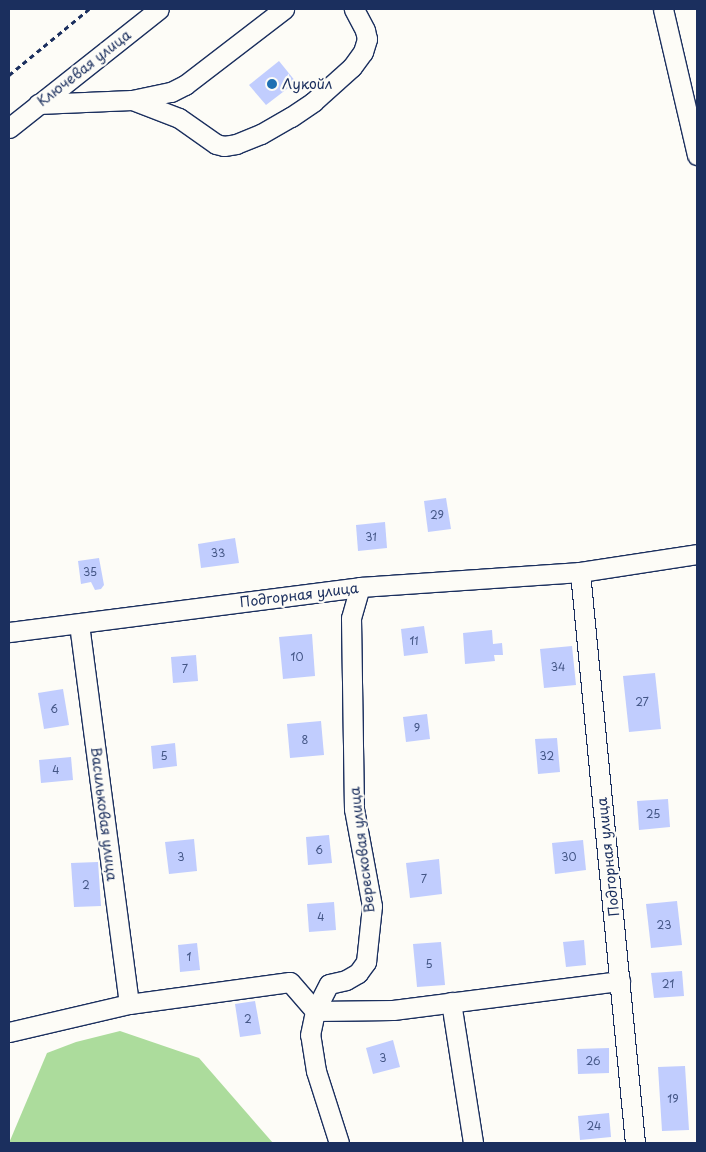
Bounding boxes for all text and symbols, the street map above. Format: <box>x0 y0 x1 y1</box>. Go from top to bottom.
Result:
street label: Ключевая улица <box>34 26 134 110</box>
place label: Лукойл <box>282 76 332 92</box>
marker: Лукойл <box>266 78 278 90</box>
house number: 29 <box>430 508 444 522</box>
house number: 31 <box>365 530 377 544</box>
house number: 33 <box>211 546 225 560</box>
house number: 35 <box>83 565 97 579</box>
street label: Подгорная улица <box>238 579 360 611</box>
house number: 11 <box>409 634 419 648</box>
house number: 10 <box>291 650 303 664</box>
house number: 34 <box>551 660 565 674</box>
house number: 7 <box>182 662 188 676</box>
house number: 27 <box>635 695 649 709</box>
house number: 6 <box>50 702 58 716</box>
house number: 9 <box>414 721 420 735</box>
house number: 8 <box>302 733 308 747</box>
street label: Васильковая улица <box>87 746 121 882</box>
house number: 5 <box>160 749 168 763</box>
house number: 32 <box>540 749 554 763</box>
house number: 4 <box>52 763 60 777</box>
street label: Вересковая улица <box>346 786 378 914</box>
street label: Подгорная улица <box>593 796 623 918</box>
house number: 25 <box>646 807 660 821</box>
house number: 6 <box>315 843 323 857</box>
house number: 3 <box>177 850 185 864</box>
house number: 30 <box>561 850 577 864</box>
house number: 7 <box>421 872 427 886</box>
house number: 2 <box>82 878 90 892</box>
house number: 4 <box>317 910 325 924</box>
house number: 23 <box>657 918 671 932</box>
house number: 1 <box>187 950 191 964</box>
house number: 5 <box>425 957 433 971</box>
house number: 21 <box>662 977 674 991</box>
house number: 2 <box>244 1012 252 1026</box>
house number: 3 <box>379 1051 387 1065</box>
house number: 26 <box>585 1054 601 1068</box>
house number: 19 <box>667 1092 679 1106</box>
house number: 24 <box>587 1119 601 1133</box>

